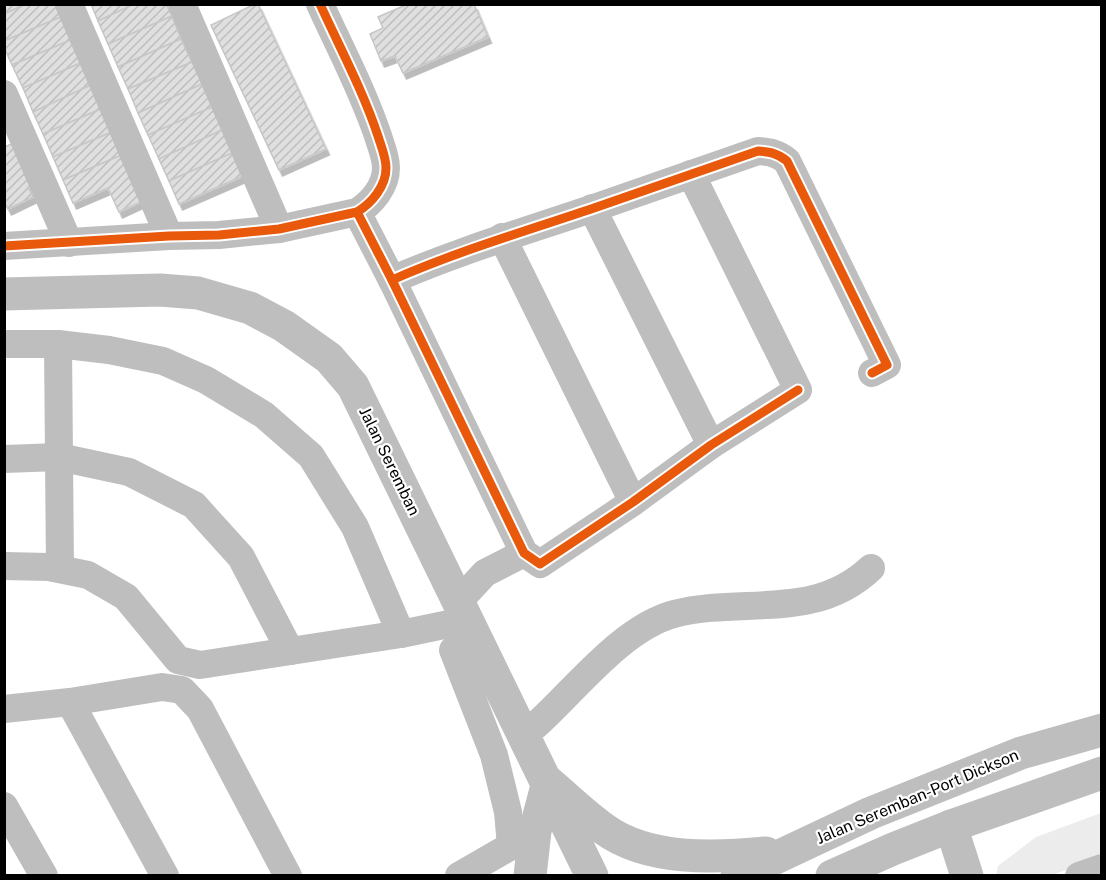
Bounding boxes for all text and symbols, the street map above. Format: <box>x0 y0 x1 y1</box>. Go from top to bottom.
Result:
street label: Jalan Seremban <box>355 404 424 518</box>
street label: Jalan Seremban-Port Dickson <box>813 745 1021 848</box>

